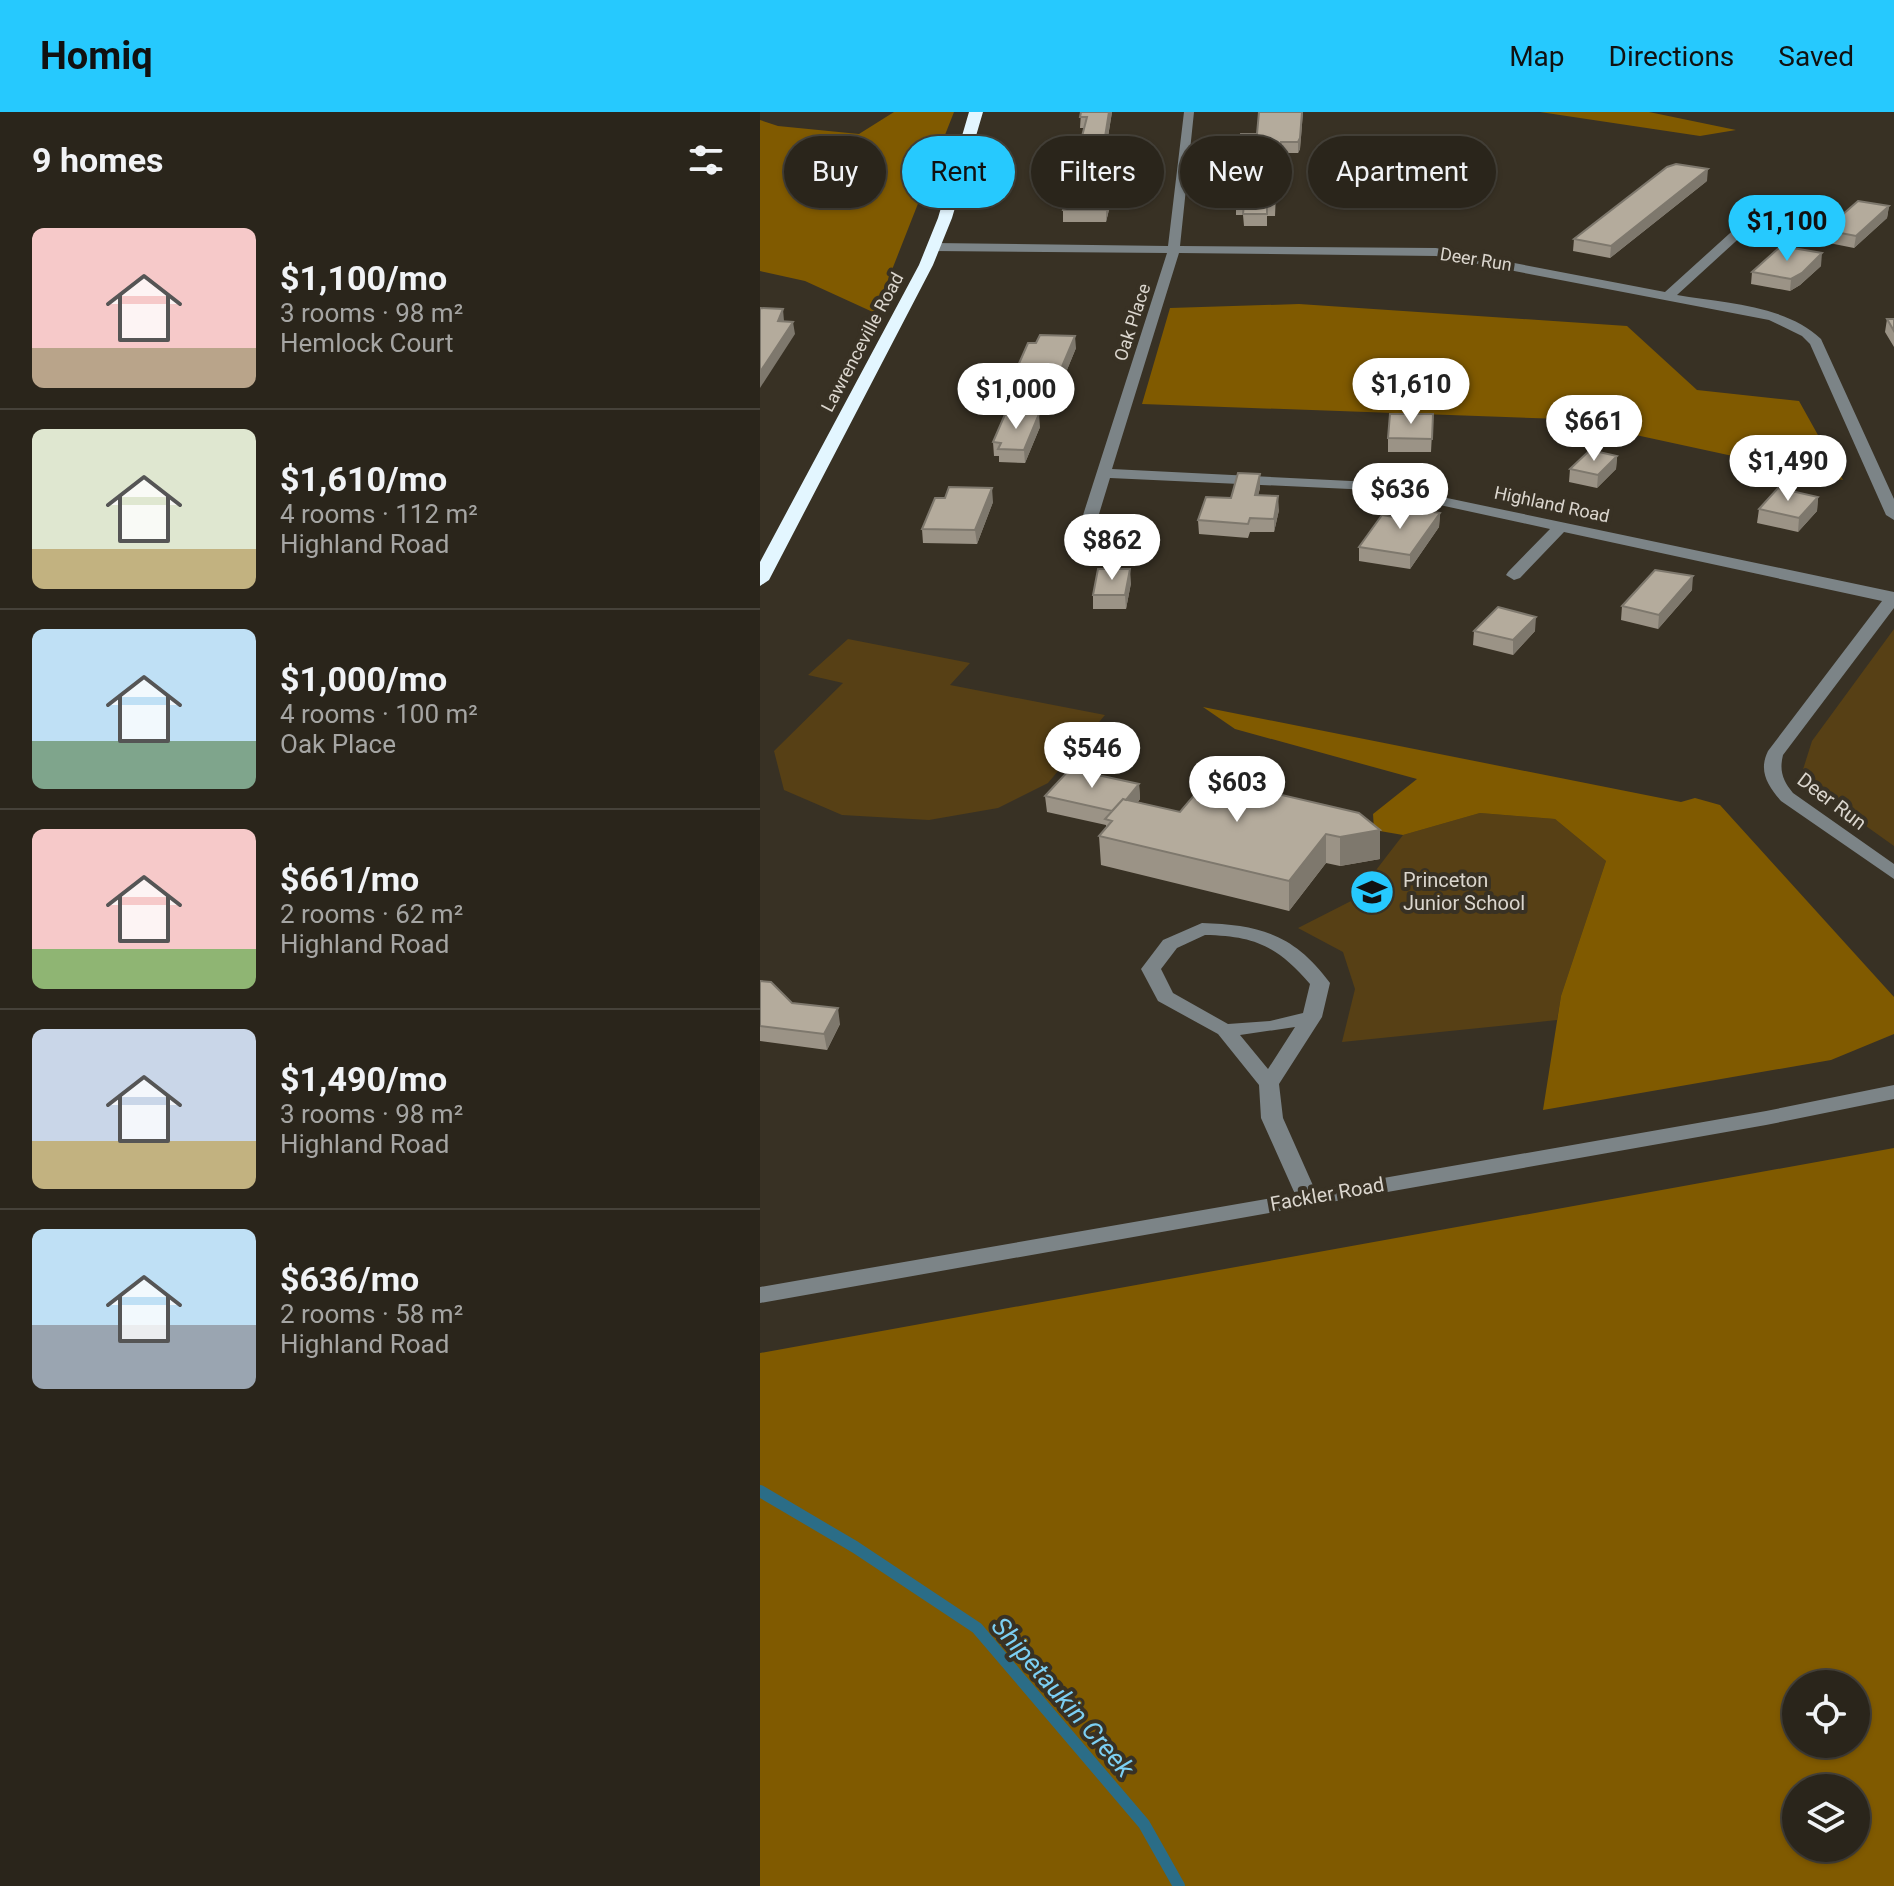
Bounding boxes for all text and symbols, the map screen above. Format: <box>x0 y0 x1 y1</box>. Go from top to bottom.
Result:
text: Homiq <box>40 34 153 78</box>
text: Map <box>1509 40 1565 73</box>
text: Directions <box>1609 40 1734 73</box>
text: Saved <box>1778 40 1854 73</box>
chip: Buy <box>784 136 886 208</box>
chip: Rent <box>902 136 1015 208</box>
chip: Filters <box>1031 136 1164 208</box>
chip: New <box>1180 136 1292 208</box>
chip: Apartment <box>1308 136 1496 208</box>
icon: filters <box>684 138 728 182</box>
text: 9 homes <box>32 140 163 180</box>
pin: $1,100 <box>1722 195 1852 263</box>
text: $1,100 <box>1747 206 1827 236</box>
street label: Deer Run <box>1439 243 1513 275</box>
text: $1,100/mo <box>280 258 447 298</box>
icon: home <box>96 260 192 356</box>
street label: Lawrenceville Road <box>816 269 908 415</box>
street label: Oak Place <box>1110 281 1154 363</box>
text: 3 rooms · 98 m² <box>280 298 463 328</box>
text: Hemlock Court <box>280 328 454 358</box>
pin: $1,610 <box>1346 358 1476 426</box>
pin: $1,000 <box>951 363 1081 431</box>
text: $1,610 <box>1371 369 1451 399</box>
text: $1,000 <box>976 374 1056 404</box>
pin: $661 <box>1547 395 1641 463</box>
text: $661 <box>1564 406 1624 436</box>
pin: $1,490 <box>1723 435 1853 503</box>
text: $1,490 <box>1748 446 1828 476</box>
text: $1,610/mo <box>280 459 447 499</box>
icon: home <box>96 461 192 557</box>
pin: $636 <box>1353 463 1447 531</box>
text: $636 <box>1370 474 1430 504</box>
street label: Highland Road <box>1492 482 1612 526</box>
text: 4 rooms · 112 m² <box>280 499 478 529</box>
pin: $862 <box>1065 514 1159 582</box>
text: $862 <box>1082 525 1142 555</box>
text: Highland Road <box>280 529 449 559</box>
text: $1,000/mo <box>280 659 447 699</box>
icon: home <box>96 661 192 757</box>
text: 4 rooms · 100 m² <box>280 699 478 729</box>
pin: $546 <box>1045 722 1139 790</box>
text: Oak Place <box>280 729 396 759</box>
text: $546 <box>1062 733 1122 763</box>
pin: $603 <box>1190 756 1284 824</box>
text: $603 <box>1207 767 1267 797</box>
street label: Deer Run <box>1793 767 1871 835</box>
text: $661/mo <box>280 859 419 899</box>
icon: home <box>96 861 192 957</box>
school or university icon: Princeton Junior School <box>1348 868 1396 916</box>
place label: Princeton Junior School <box>1403 868 1525 915</box>
text: 2 rooms · 62 m² <box>280 899 463 929</box>
text: Highland Road <box>280 929 449 959</box>
text: $1,490/mo <box>280 1059 447 1099</box>
icon: home <box>96 1061 192 1157</box>
text: 3 rooms · 98 m² <box>280 1099 463 1129</box>
text: Highland Road <box>280 1129 449 1159</box>
street label: Fackler Road <box>1268 1172 1386 1216</box>
text: $636/mo <box>280 1259 419 1299</box>
icon: home <box>96 1261 192 1357</box>
text: 2 rooms · 58 m² <box>280 1299 463 1329</box>
text: Highland Road <box>280 1329 449 1359</box>
water label: Shipetaukin Creek <box>985 1611 1141 1784</box>
map controls <box>1782 1670 1870 1862</box>
button: locate <box>1782 1670 1870 1758</box>
button: layers <box>1782 1774 1870 1862</box>

